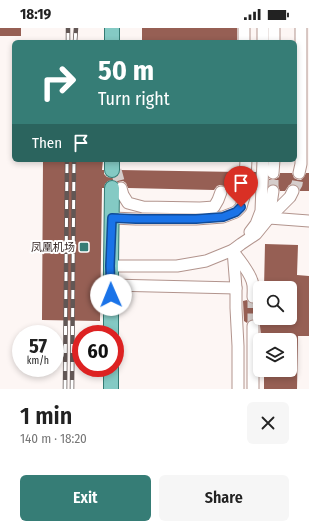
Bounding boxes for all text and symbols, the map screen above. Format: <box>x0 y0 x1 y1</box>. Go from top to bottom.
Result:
text: 18:19 <box>20 5 51 23</box>
text: 50 m <box>98 54 154 87</box>
icon: right <box>32 56 84 108</box>
text: Turn right <box>98 88 170 110</box>
icon: arrive <box>70 132 92 154</box>
text: Then <box>32 134 62 152</box>
pin <box>224 166 258 207</box>
icon: arrive <box>230 172 252 194</box>
place label: 凤凰机场 <box>31 241 75 254</box>
marker: 凤凰机场 <box>78 241 90 253</box>
position arrow <box>90 274 132 316</box>
map controls <box>253 281 297 377</box>
button: search <box>253 281 297 325</box>
speed limit sign: 60 <box>72 325 124 377</box>
button: layers <box>253 333 297 377</box>
text: 57 <box>29 334 47 358</box>
text: km/h <box>27 355 49 367</box>
text: 1 min <box>20 402 72 430</box>
button: close <box>247 402 289 444</box>
text: 140 m · 18:20 <box>20 431 87 446</box>
button: Exit <box>20 475 151 521</box>
button: Share <box>159 475 289 521</box>

